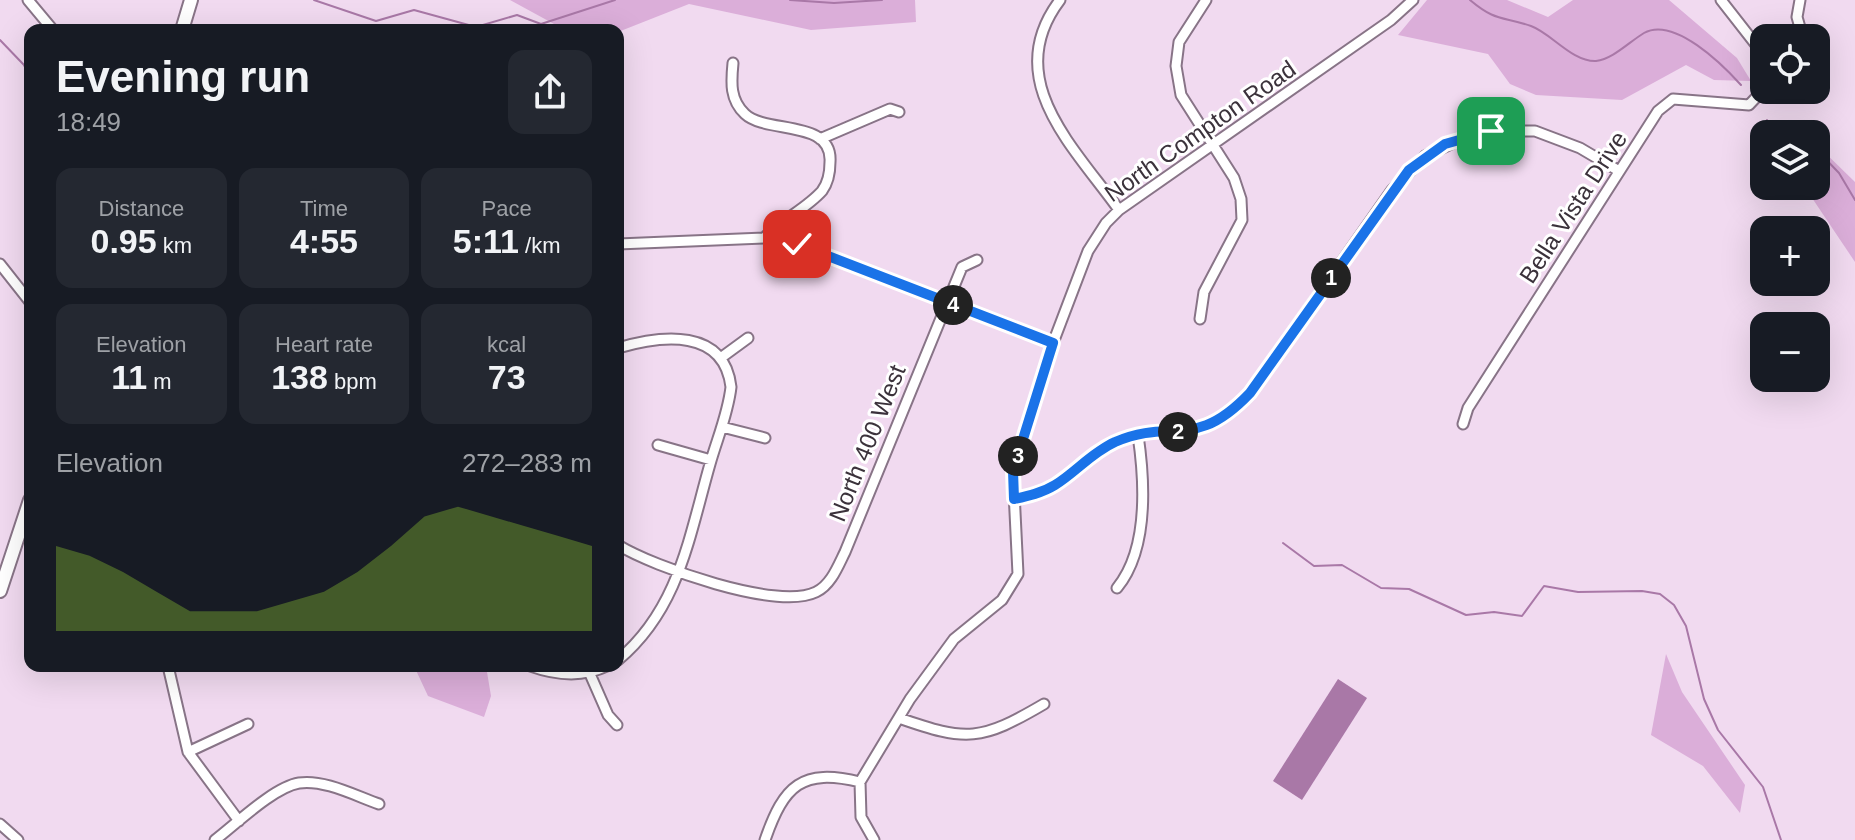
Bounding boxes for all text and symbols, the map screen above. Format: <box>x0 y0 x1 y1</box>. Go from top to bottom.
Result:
map controls <box>1750 24 1830 392</box>
button: locate <box>1750 24 1830 104</box>
button: share <box>508 50 592 134</box>
text: Evening run <box>56 52 310 101</box>
street label: North Compton Road <box>1099 55 1301 207</box>
pin <box>1457 97 1525 165</box>
text: 18:49 <box>56 107 121 137</box>
icon: arrive <box>1469 109 1513 153</box>
button: layers <box>1750 120 1830 200</box>
street label: Bella Vista Drive <box>1514 126 1632 288</box>
text: Distance <box>99 196 184 221</box>
text: Time <box>300 196 348 221</box>
text: Pace <box>482 196 532 221</box>
pin <box>763 210 831 278</box>
button: + <box>1750 216 1830 296</box>
text: 0.95 <box>91 222 157 260</box>
text: 4:55 <box>290 222 358 260</box>
text: 5:11 <box>453 222 519 260</box>
icon: check <box>775 222 819 266</box>
text: km <box>157 233 192 258</box>
text: /km <box>519 233 561 258</box>
pin: 1 <box>1311 258 1351 298</box>
text: 1 <box>1325 265 1337 290</box>
pin: 4 <box>933 285 973 325</box>
text: 4 <box>947 292 959 317</box>
button: − <box>1750 312 1830 392</box>
text: Elevation <box>96 332 187 357</box>
text: Heart rate <box>275 332 373 357</box>
text: kcal <box>487 332 526 357</box>
text: 11 <box>111 358 147 396</box>
text: 138 <box>271 358 328 396</box>
text: 73 <box>488 358 526 396</box>
street label: North 400 West <box>823 361 911 525</box>
text: m <box>147 369 172 394</box>
text: bpm <box>328 369 377 394</box>
pin: 2 <box>1158 412 1198 452</box>
text: 2 <box>1172 419 1184 444</box>
pin: 3 <box>998 436 1038 476</box>
text: 3 <box>1012 443 1024 468</box>
text: Elevation <box>56 448 163 478</box>
text: 272–283 m <box>462 448 592 478</box>

